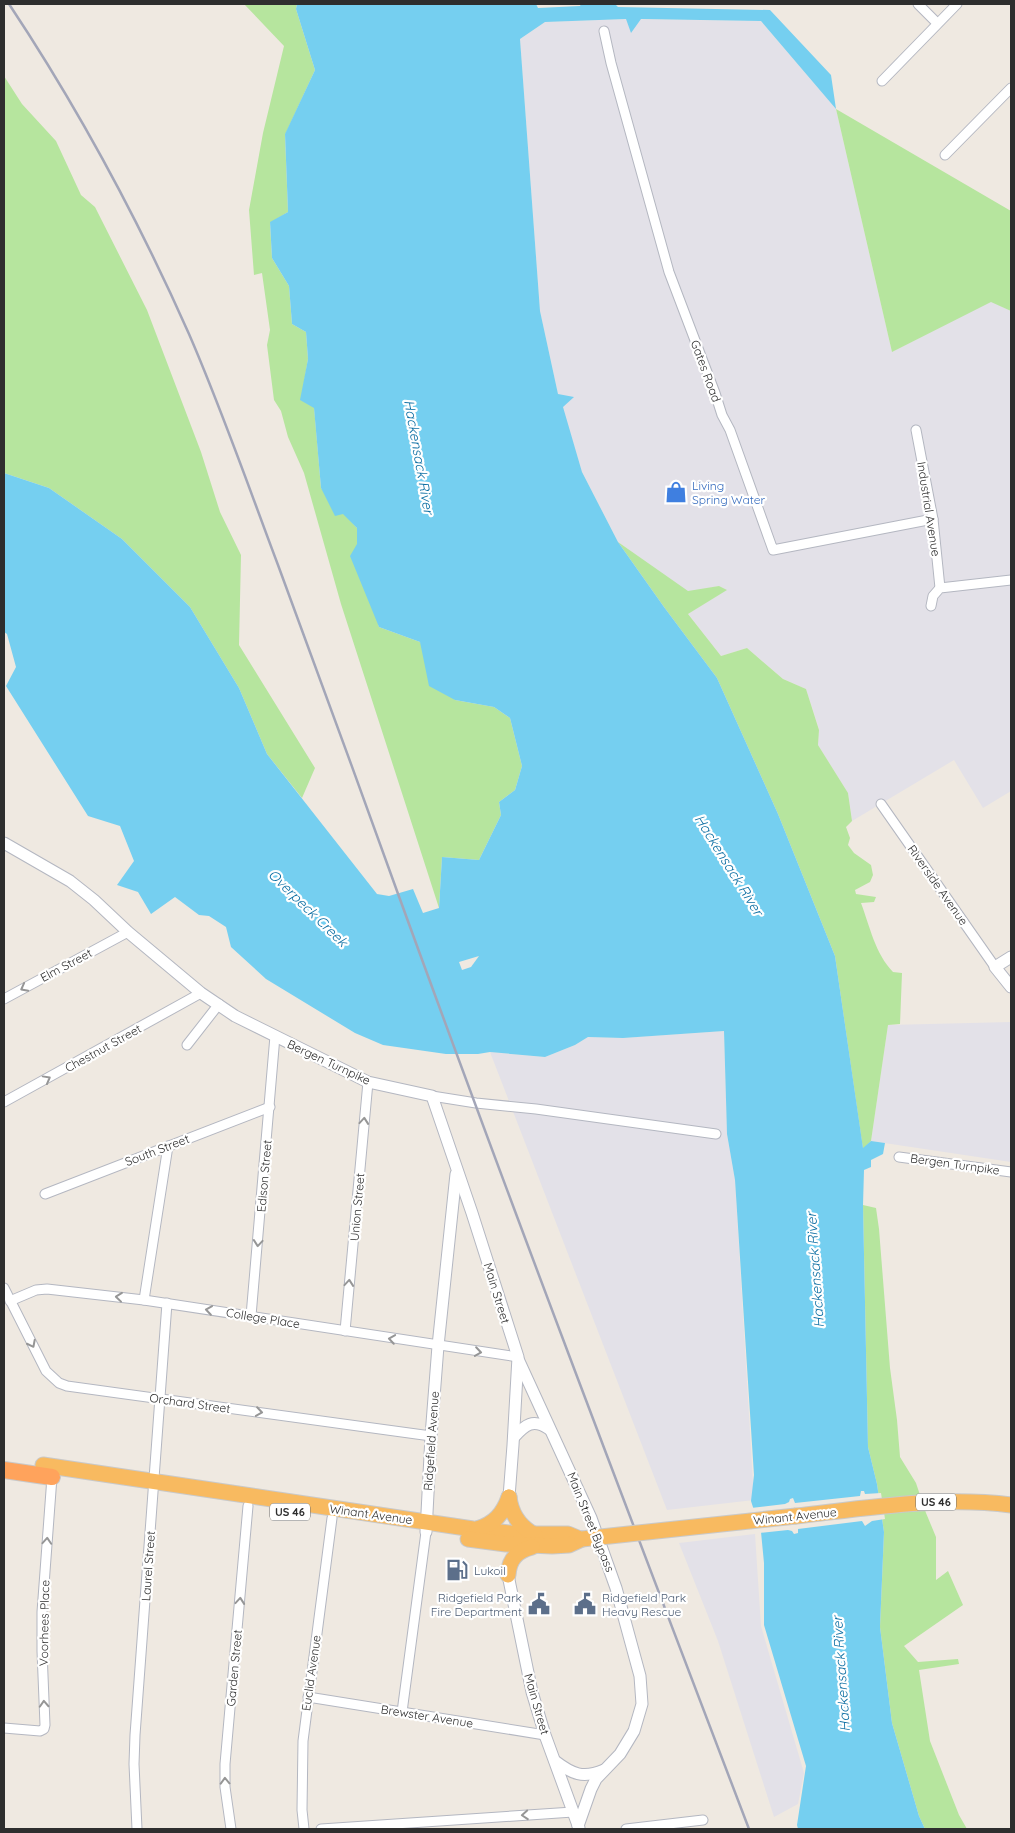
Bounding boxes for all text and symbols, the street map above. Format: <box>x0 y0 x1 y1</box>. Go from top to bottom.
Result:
street label: Gates Road <box>688 338 724 404</box>
water label: Hackensack River <box>400 398 438 517</box>
street label: Industrial Avenue <box>914 461 944 558</box>
place label: Living Spring Water <box>692 478 765 507</box>
shop icon: Living Spring Water <box>663 479 689 505</box>
water label: Hackensack River <box>691 811 768 920</box>
street label: Riverside Avenue <box>905 842 971 928</box>
water label: Overpeck Creek <box>264 865 353 952</box>
street label: Elm Street <box>37 945 95 985</box>
one-way arrow <box>20 982 29 992</box>
street label: Chestnut Street <box>62 1021 144 1075</box>
street label: Bergen Turnpike <box>285 1036 373 1088</box>
one-way arrow <box>41 1075 50 1085</box>
one-way arrow <box>359 1117 370 1125</box>
street label: South Street <box>123 1131 191 1169</box>
street label: Edison Street <box>253 1139 275 1213</box>
street label: Bergen Turnpike <box>909 1150 1001 1178</box>
street label: Union Street <box>347 1172 367 1242</box>
water label: Hackensack River <box>802 1210 828 1328</box>
one-way arrow <box>252 1239 263 1247</box>
street label: Main Street <box>481 1261 513 1325</box>
one-way arrow <box>344 1278 355 1286</box>
one-way arrow <box>115 1292 123 1303</box>
one-way arrow <box>205 1305 214 1315</box>
street label: College Place <box>225 1305 301 1331</box>
one-way arrow <box>387 1334 396 1344</box>
one-way arrow <box>26 1339 36 1348</box>
one-way arrow <box>474 1346 482 1356</box>
street label: Orchard Street <box>149 1390 231 1416</box>
street label: Ridgefield Avenue <box>420 1390 442 1491</box>
one-way arrow <box>254 1407 263 1417</box>
street label: Main Street Bypass <box>564 1470 618 1575</box>
road number: US 46 <box>916 1494 956 1510</box>
street label: Winant Avenue <box>329 1501 414 1527</box>
road number: US 46 <box>270 1504 310 1520</box>
street label: Winant Avenue <box>753 1504 838 1528</box>
street label: Laurel Street <box>138 1530 158 1602</box>
one-way arrow <box>42 1537 53 1545</box>
fuel station icon: Lukoil <box>444 1557 470 1583</box>
place label: Lukoil <box>474 1563 506 1578</box>
street label: Voorhees Place <box>36 1580 52 1666</box>
place label: Ridgefield Park Fire Department <box>431 1590 522 1619</box>
place label: Ridgefield Park Heavy Rescue <box>602 1590 686 1619</box>
public building icon: Ridgefield Park Fire Department <box>526 1591 552 1617</box>
public building icon: Ridgefield Park Heavy Rescue <box>572 1591 598 1617</box>
one-way arrow <box>234 1597 245 1605</box>
water label: Hackensack River <box>828 1614 854 1732</box>
street label: Garden Street <box>223 1629 245 1707</box>
street label: Euclid Avenue <box>298 1634 324 1712</box>
street label: Main Street <box>521 1672 553 1736</box>
one-way arrow <box>39 1699 50 1707</box>
street label: Brewster Avenue <box>380 1701 474 1731</box>
one-way arrow <box>220 1777 231 1785</box>
one-way arrow <box>520 1810 528 1821</box>

